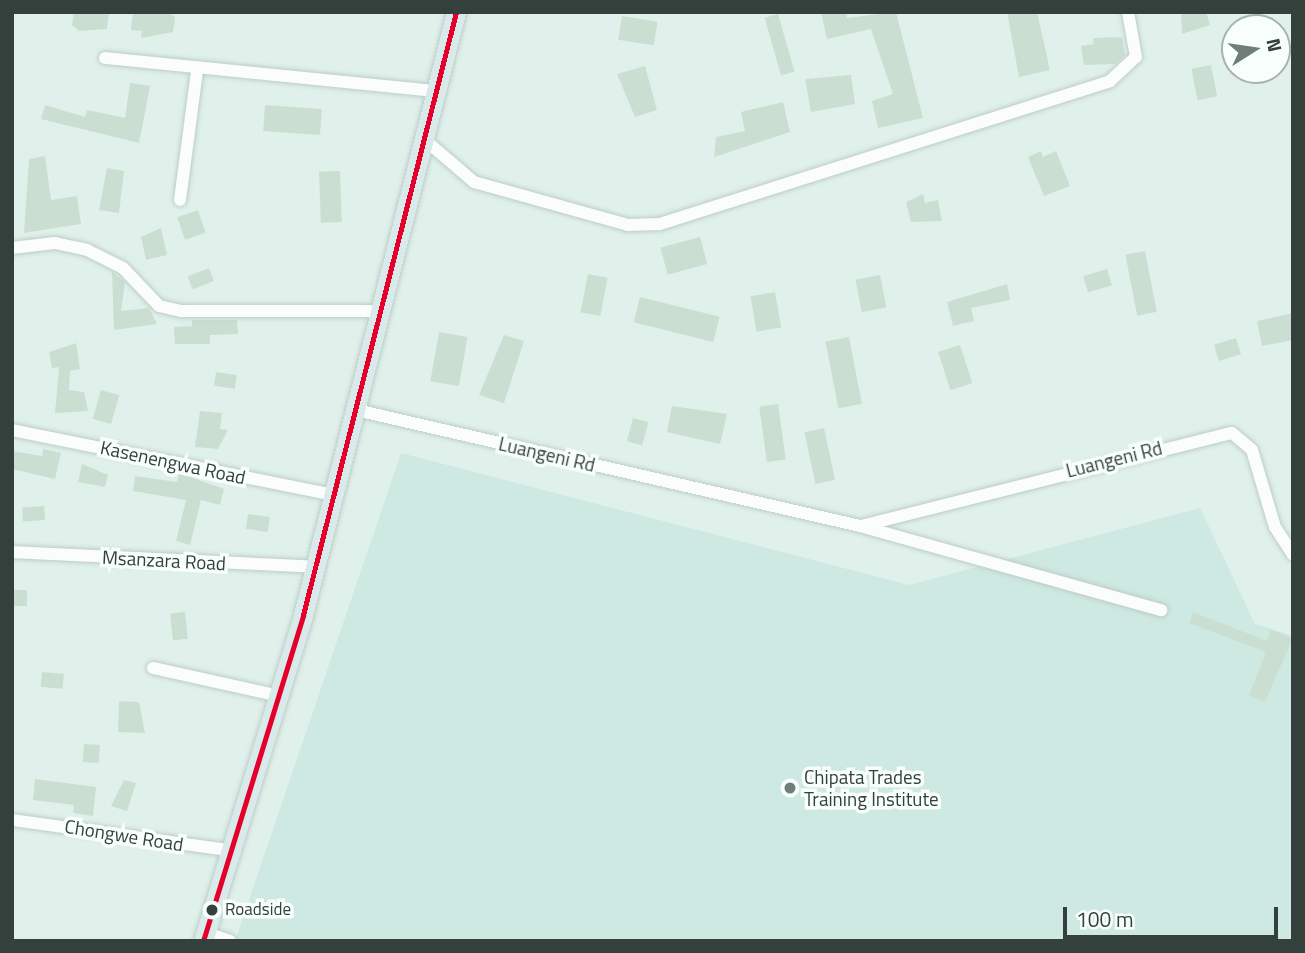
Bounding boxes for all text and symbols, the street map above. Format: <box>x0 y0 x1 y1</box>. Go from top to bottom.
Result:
north arrow <box>1221 14 1291 84</box>
text: N <box>1260 35 1291 54</box>
street label: Luangeni Rd <box>497 432 597 476</box>
street label: Kasenengwa Road <box>98 435 248 489</box>
street label: Luangeni Rd <box>1064 436 1164 482</box>
street label: Msanzara Road <box>101 545 227 575</box>
place label: Chipata Trades Training Institute <box>804 766 939 810</box>
marker: Chipata Trades Training Institute <box>782 780 798 796</box>
street label: Chongwe Road <box>63 814 185 856</box>
scale bar <box>1067 894 1282 938</box>
place label: Roadside <box>225 900 291 920</box>
marker: Roadside <box>205 903 219 917</box>
text: 100 m <box>1076 903 1133 935</box>

